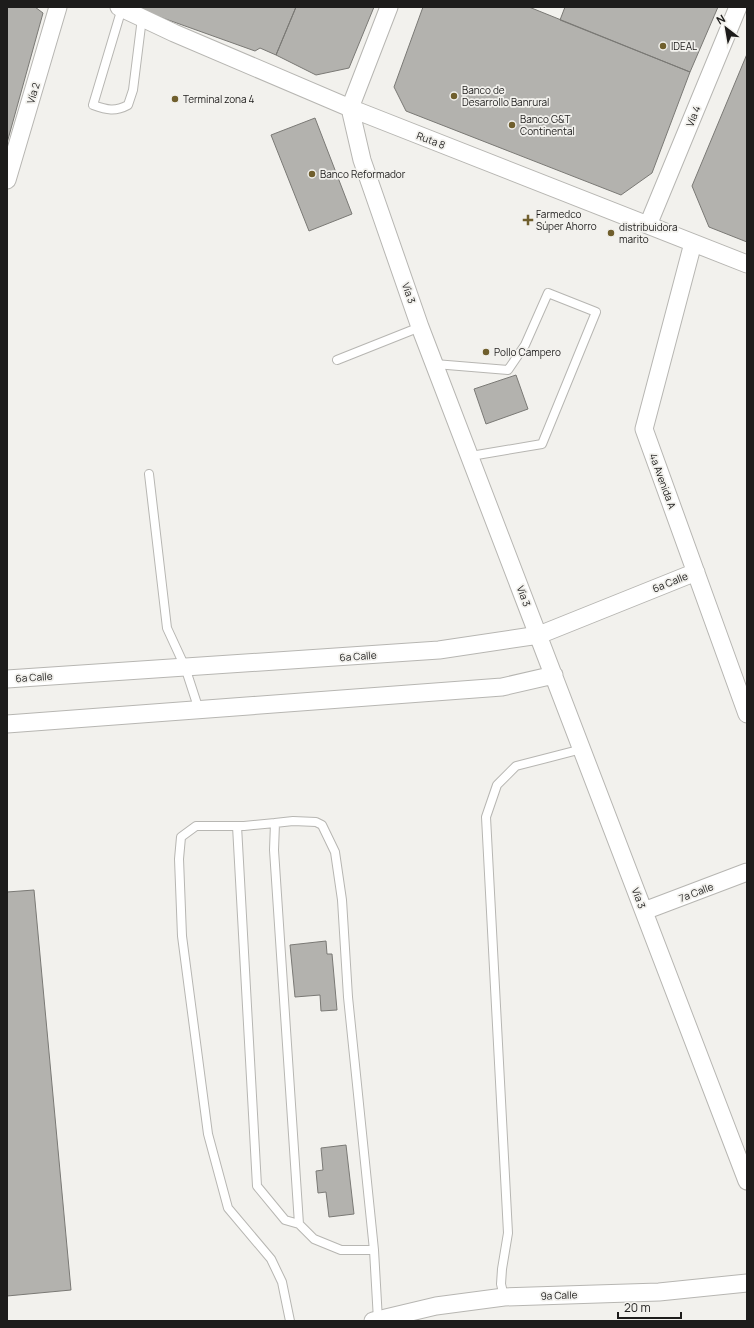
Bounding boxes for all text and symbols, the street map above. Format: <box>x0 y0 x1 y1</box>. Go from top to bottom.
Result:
north arrow <box>706 8 746 48</box>
text: N <box>713 10 728 27</box>
place label: IDEAL <box>671 39 697 53</box>
marker: IDEAL <box>658 41 668 51</box>
street label: Vía 2 <box>23 80 43 105</box>
place label: Banco de Desarrollo Banrural <box>462 83 549 109</box>
marker: Banco de Desarrollo Banrural <box>449 91 459 101</box>
place label: Terminal zona 4 <box>183 92 255 106</box>
marker: Terminal zona 4 <box>170 94 180 104</box>
street label: Vía 4 <box>682 103 704 129</box>
place label: Banco G&T Continental <box>520 112 575 138</box>
marker: Banco G&T Continental <box>507 120 517 130</box>
street label: Ruta 8 <box>415 128 448 152</box>
place label: Banco Reformador <box>320 167 406 181</box>
marker: Banco Reformador <box>307 169 317 179</box>
place label: Farmedco Súper Ahorro <box>536 207 597 233</box>
marker: Farmedco Súper Ahorro <box>523 215 533 225</box>
place label: distribuidora marito <box>619 220 677 246</box>
marker: distribuidora marito <box>606 228 616 238</box>
street label: Vía 3 <box>399 281 419 305</box>
place label: Pollo Campero <box>494 345 561 359</box>
marker: Pollo Campero <box>481 347 491 357</box>
street label: 4a Avenida A <box>646 451 680 511</box>
street label: 6a Calle <box>650 569 690 595</box>
street label: Vía 3 <box>514 584 534 608</box>
street label: 6a Calle <box>339 648 377 664</box>
street label: 6a Calle <box>15 669 53 685</box>
street label: 7a Calle <box>677 879 715 905</box>
street label: Vía 3 <box>629 886 649 910</box>
street label: 9a Calle <box>540 1287 578 1303</box>
scale bar <box>618 1294 681 1320</box>
text: 20 m <box>624 1299 651 1316</box>

